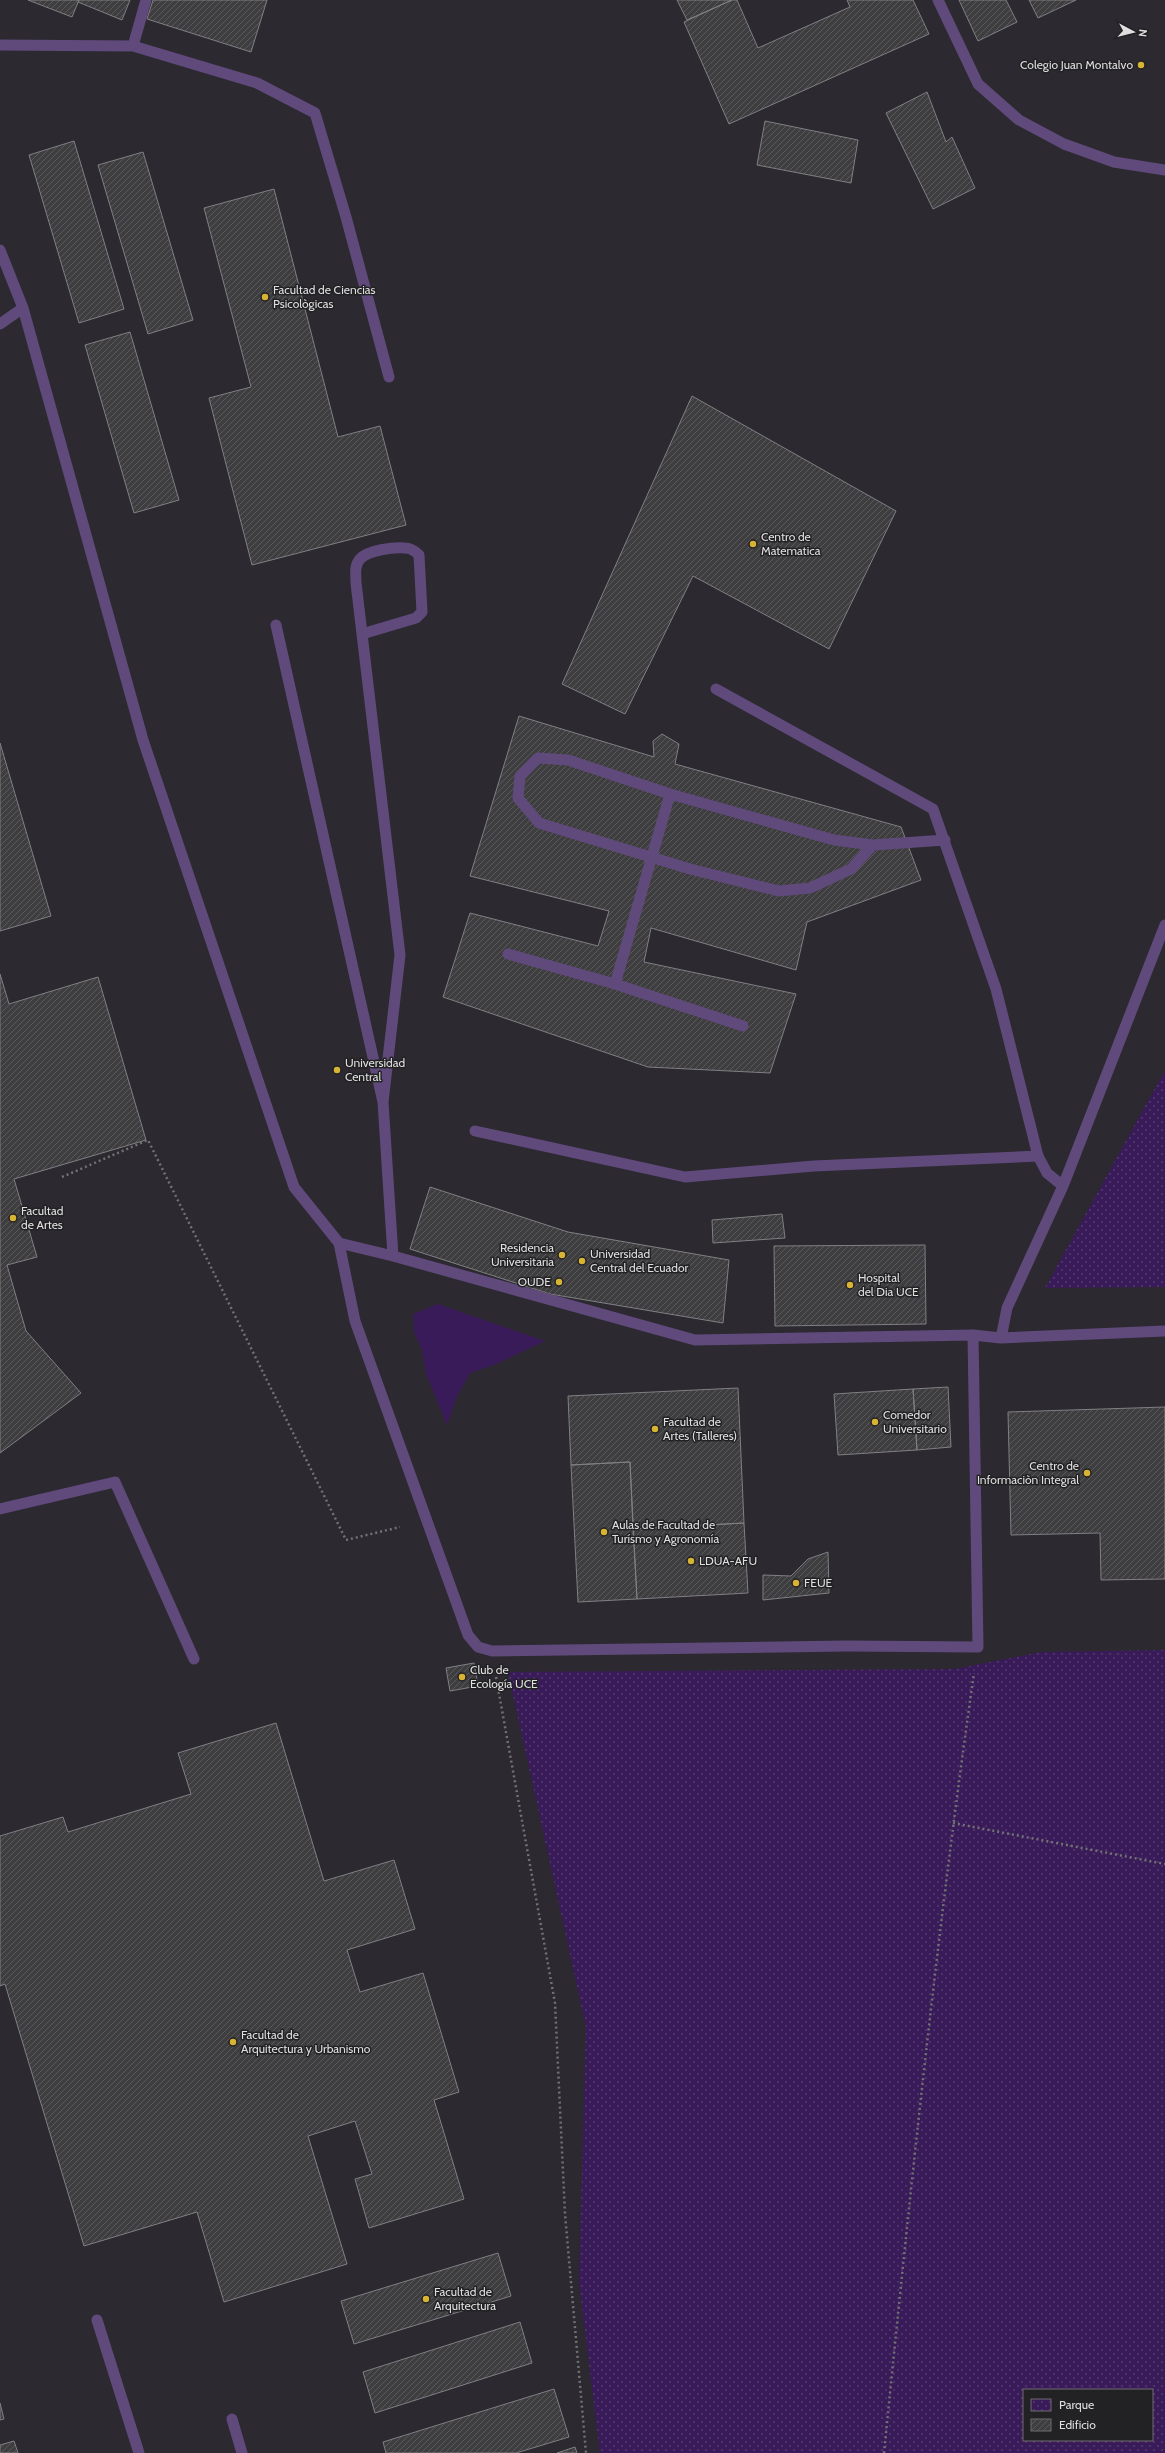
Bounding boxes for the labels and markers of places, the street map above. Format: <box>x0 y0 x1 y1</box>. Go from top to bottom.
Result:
place label: Colegio Juan Montalvo <box>1020 57 1133 72</box>
marker: Colegio Juan Montalvo <box>1136 60 1146 70</box>
place label: Facultad de Ciencias Psicològicas <box>273 282 375 311</box>
marker: Facultad de Ciencias Psicològicas <box>260 292 270 302</box>
place label: Centro de Matematica <box>761 529 821 558</box>
marker: Centro de Matematica <box>748 539 758 549</box>
place label: Universidad Central <box>345 1055 405 1084</box>
marker: Universidad Central <box>332 1065 342 1075</box>
place label: Facultad de Artes <box>21 1203 63 1232</box>
marker: Facultad de Artes <box>8 1213 18 1223</box>
place label: Residencia Universitaria <box>491 1240 554 1269</box>
place label: Universidad Central del Ecuador <box>590 1246 689 1275</box>
marker: Residencia Universitaria <box>557 1250 567 1260</box>
marker: Universidad Central del Ecuador <box>577 1256 587 1266</box>
place label: Hospital del Dia UCE <box>858 1270 919 1299</box>
place label: OUDE <box>518 1274 551 1289</box>
marker: OUDE <box>554 1277 564 1287</box>
marker: Hospital del Dia UCE <box>845 1280 855 1290</box>
place label: Comedor Universitario <box>883 1407 947 1436</box>
place label: Facultad de Artes (Talleres) <box>663 1414 737 1443</box>
marker: Comedor Universitario <box>870 1417 880 1427</box>
marker: Facultad de Artes (Talleres) <box>650 1424 660 1434</box>
place label: Centro de Informaciòn Integral <box>977 1458 1079 1487</box>
marker: Centro de Informaciòn Integral <box>1082 1468 1092 1478</box>
place label: Aulas de Facultad de Turísmo y Agronomía <box>612 1517 719 1546</box>
marker: Aulas de Facultad de Turísmo y Agronomía <box>599 1527 609 1537</box>
place label: LDUA-AFU <box>699 1553 757 1568</box>
marker: LDUA-AFU <box>686 1556 696 1566</box>
place label: FEUE <box>804 1575 833 1590</box>
marker: FEUE <box>791 1578 801 1588</box>
place label: Club de Ecología UCE <box>470 1662 538 1691</box>
marker: Club de Ecología UCE <box>457 1672 467 1682</box>
place label: Facultad de Arquitectura y Urbanismo <box>241 2027 371 2056</box>
marker: Facultad de Arquitectura y Urbanismo <box>228 2037 238 2047</box>
place label: Facultad de Arquitectura <box>434 2284 496 2313</box>
marker: Facultad de Arquitectura <box>421 2294 431 2304</box>

